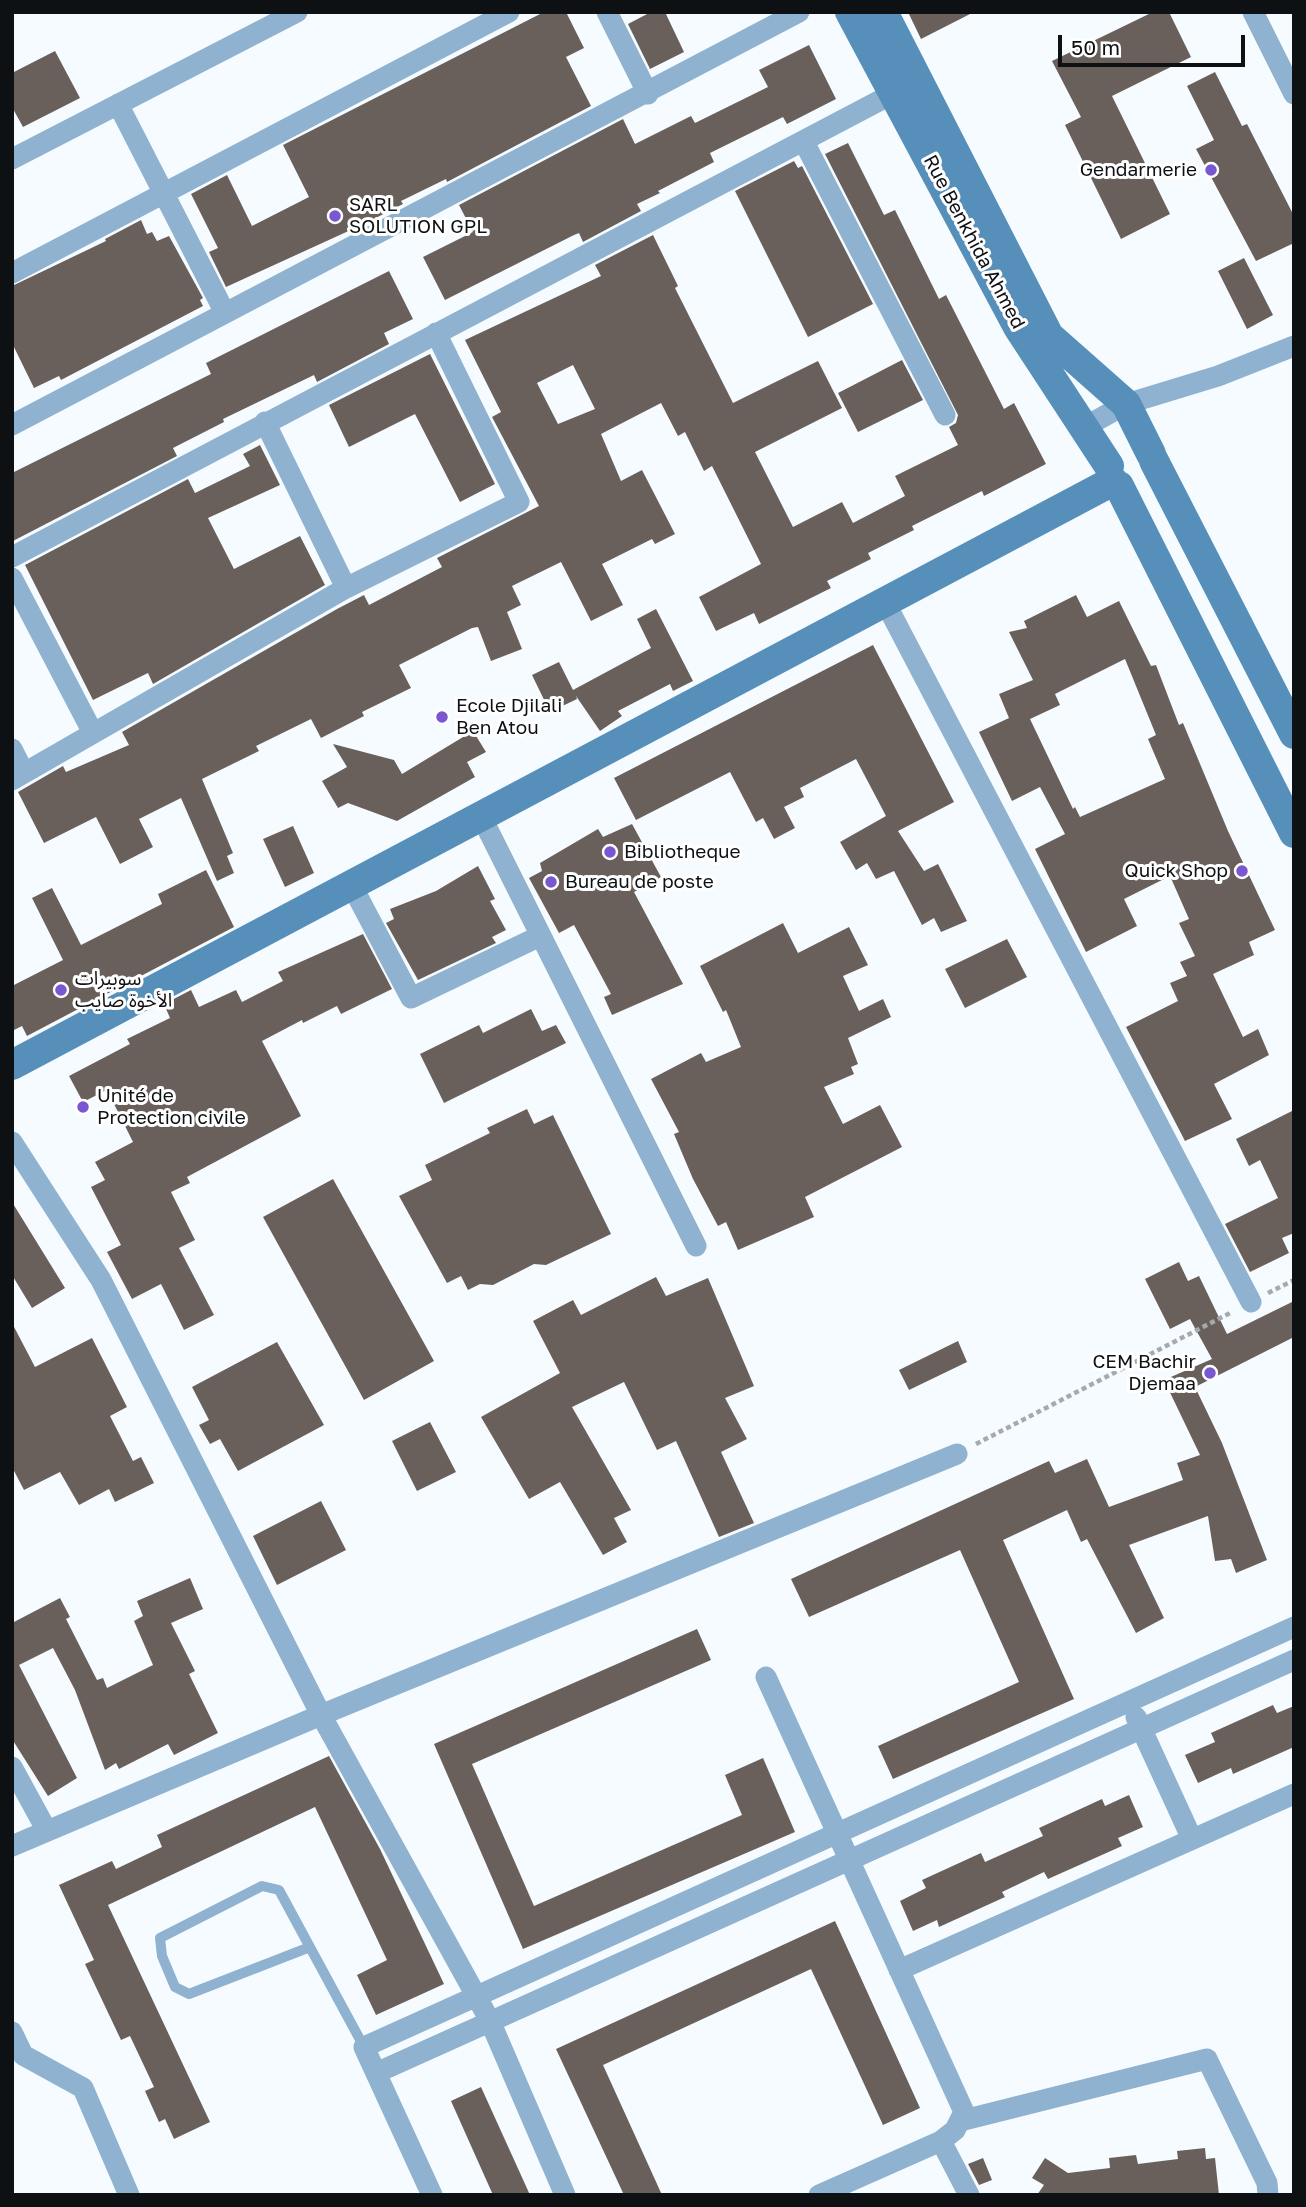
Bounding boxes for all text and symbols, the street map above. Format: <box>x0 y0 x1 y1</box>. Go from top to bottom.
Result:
scale bar <box>1061 21 1248 65</box>
text: 50 m <box>1071 34 1120 60</box>
street label: Rue Benkhida Ahmed <box>918 151 1030 333</box>
place label: Gendarmerie <box>1080 159 1197 181</box>
marker: Gendarmerie <box>1203 162 1219 178</box>
place label: SARL SOLUTION GPL <box>349 194 487 238</box>
marker: SARL SOLUTION GPL <box>327 208 343 224</box>
place label: Ecole Djilali Ben Atou <box>456 695 562 739</box>
marker: Ecole Djilali Ben Atou <box>434 709 450 725</box>
place label: Bibliotheque <box>624 841 741 863</box>
marker: Bibliotheque <box>602 844 618 860</box>
place label: Quick Shop <box>1125 860 1228 882</box>
marker: Quick Shop <box>1234 863 1250 879</box>
place label: Bureau de poste <box>565 871 714 893</box>
marker: Bureau de poste <box>543 874 559 890</box>
place label: سوبيرات الأخوة صايب <box>75 968 172 1012</box>
marker: سوبيرات الأخوة صايب <box>53 982 69 998</box>
place label: Unité de Protection civile <box>97 1085 246 1129</box>
marker: Unité de Protection civile <box>75 1099 91 1115</box>
place label: CEM Bachir Djemaa <box>1092 1351 1196 1395</box>
marker: CEM Bachir Djemaa <box>1202 1365 1218 1381</box>

